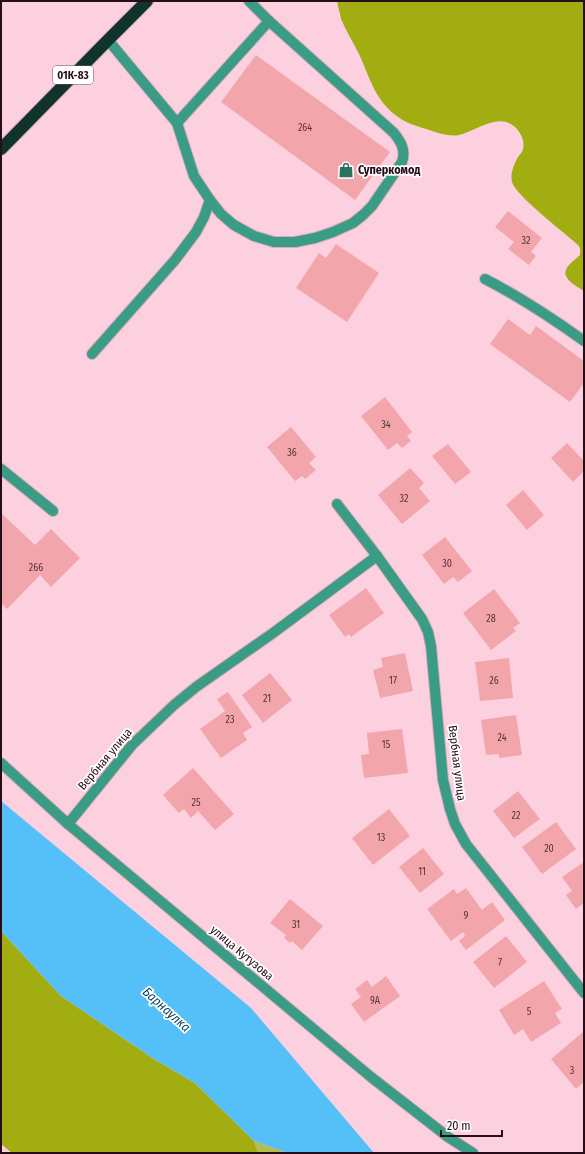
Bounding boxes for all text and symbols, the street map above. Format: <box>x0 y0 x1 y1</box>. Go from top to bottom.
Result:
road number: 01К-83 <box>53 66 93 84</box>
house number: 264 <box>298 122 312 134</box>
shop icon: Суперкомод <box>337 161 355 179</box>
place label: Суперкомод <box>358 163 420 177</box>
house number: 32 <box>522 235 531 247</box>
house number: 34 <box>381 419 391 431</box>
house number: 36 <box>287 447 297 459</box>
house number: 32 <box>400 493 409 505</box>
house number: 30 <box>442 558 452 570</box>
house number: 266 <box>29 562 43 574</box>
house number: 28 <box>486 613 496 625</box>
house number: 17 <box>389 675 397 687</box>
house number: 26 <box>489 675 499 687</box>
house number: 21 <box>263 693 271 705</box>
house number: 23 <box>226 714 235 726</box>
street label: Вербная улица <box>445 724 469 802</box>
street label: Вербная улица <box>75 725 135 793</box>
house number: 24 <box>497 732 507 744</box>
house number: 15 <box>382 739 391 751</box>
house number: 25 <box>192 797 201 809</box>
house number: 22 <box>512 810 521 822</box>
house number: 13 <box>377 832 386 844</box>
house number: 20 <box>544 843 554 855</box>
house number: 11 <box>418 866 426 878</box>
house number: 9 <box>464 910 469 922</box>
house number: 31 <box>292 919 300 931</box>
street label: улица Кутузова <box>208 923 276 984</box>
house number: 7 <box>498 957 502 969</box>
water label: Барнаулка <box>140 984 194 1035</box>
house number: 9А <box>370 995 381 1007</box>
house number: 5 <box>527 1006 532 1018</box>
house number: 3 <box>570 1065 575 1077</box>
scale bar <box>441 1112 502 1138</box>
text: 20 m <box>447 1119 471 1133</box>

